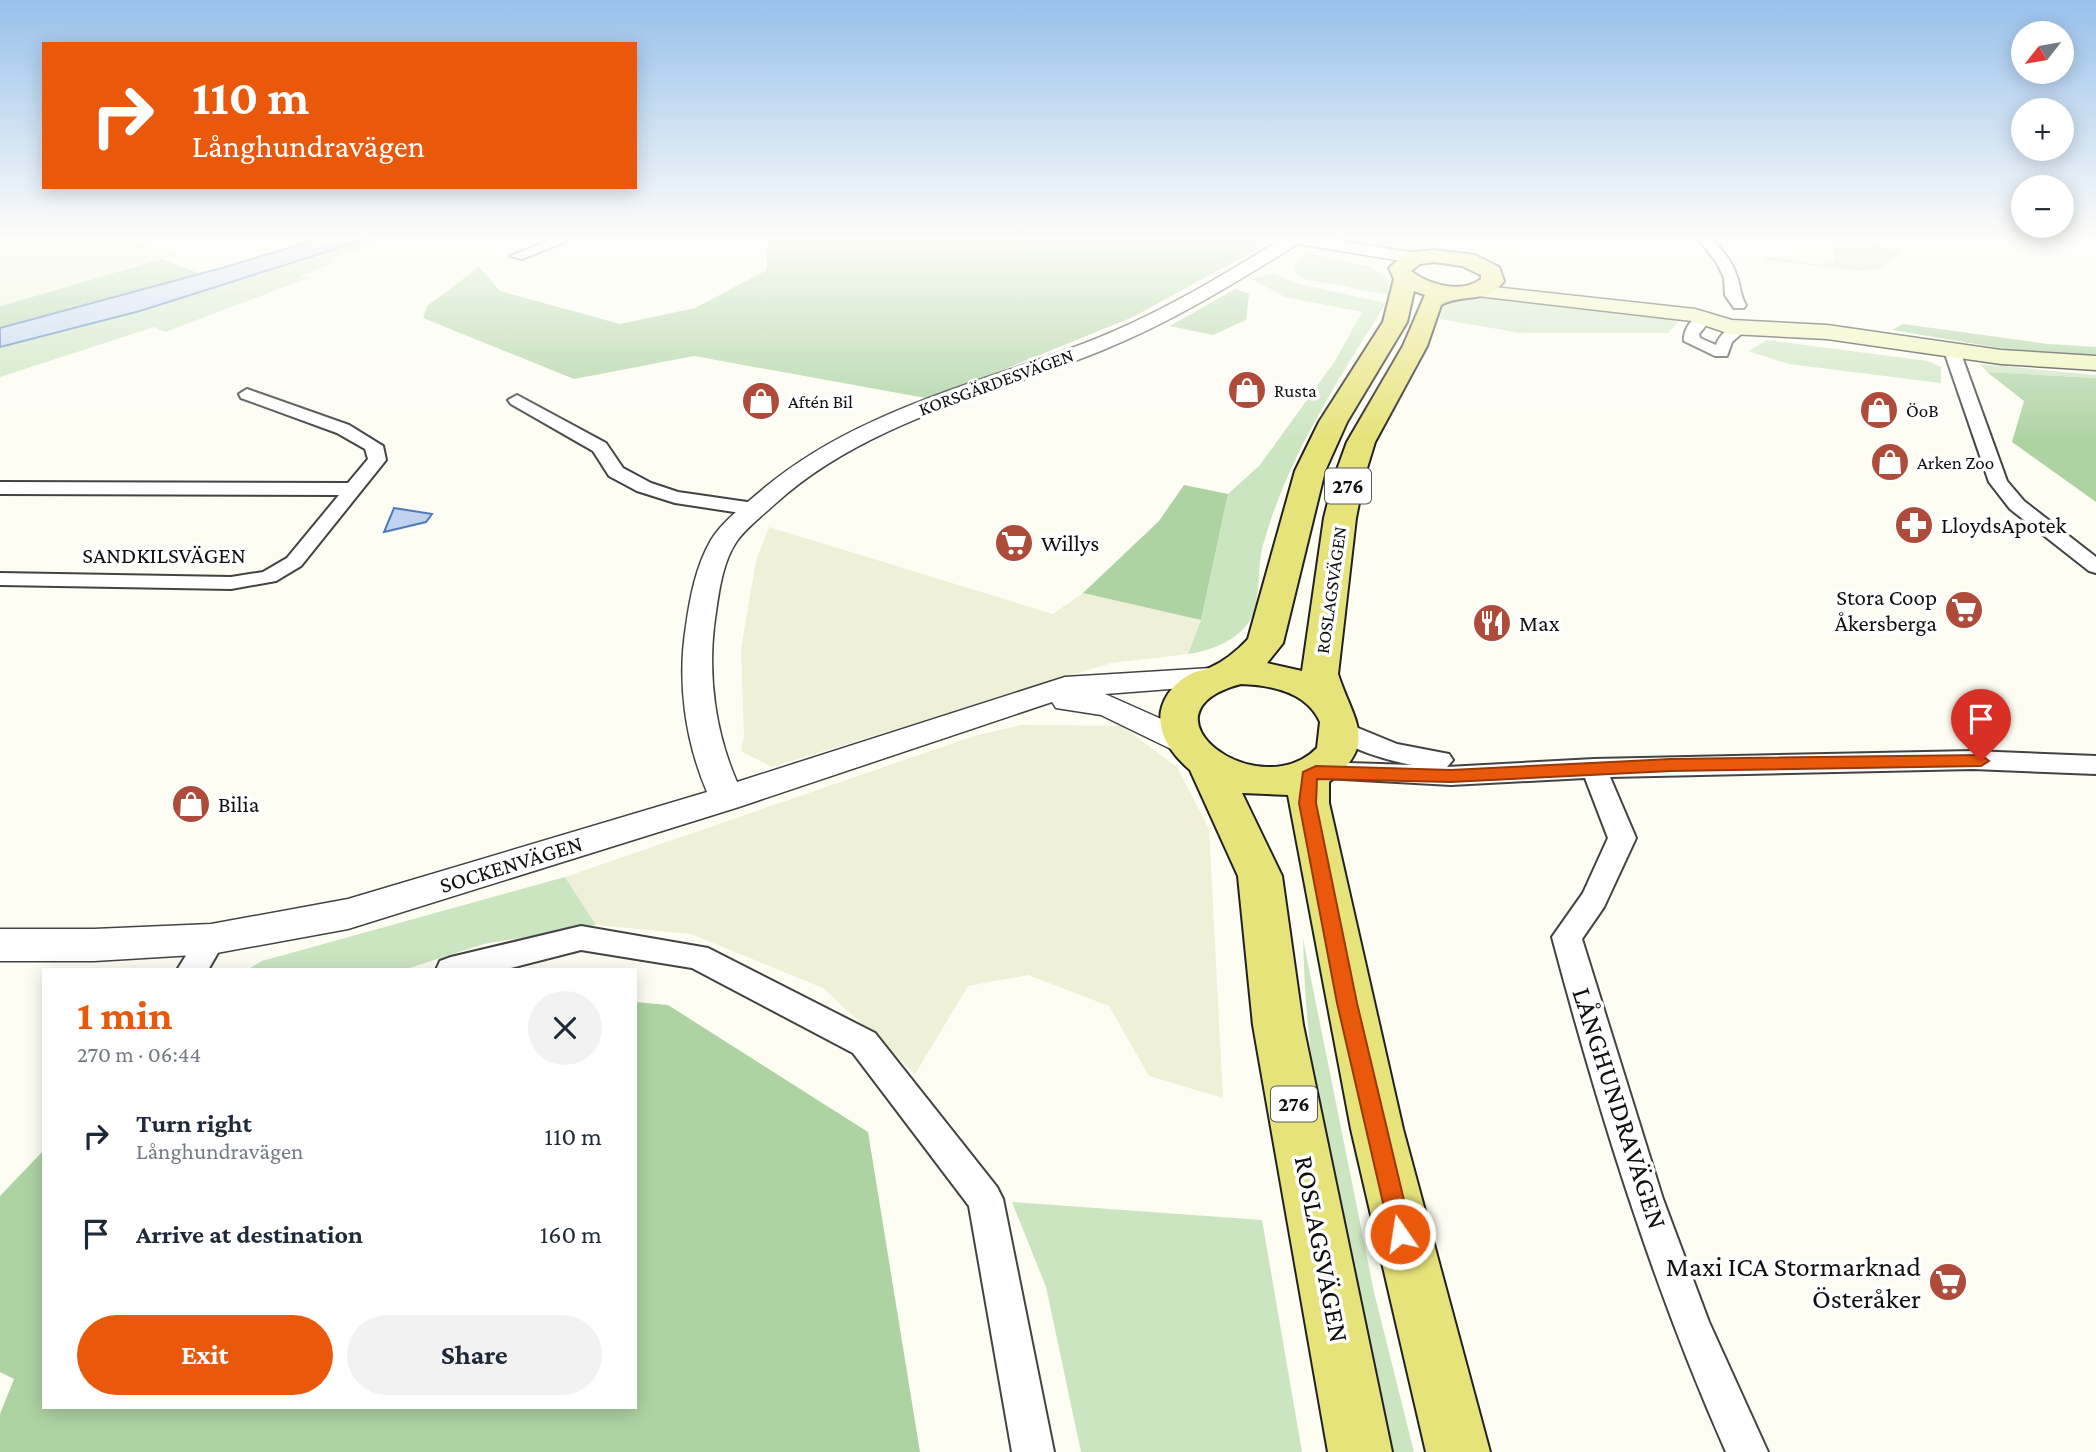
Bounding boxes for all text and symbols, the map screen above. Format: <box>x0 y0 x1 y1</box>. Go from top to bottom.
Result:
north arrow <box>2011 21 2074 84</box>
map controls <box>2011 21 2074 238</box>
icon: right <box>77 70 168 161</box>
text: 110 m <box>192 70 309 125</box>
button: + <box>2011 98 2074 161</box>
text: Långhundravägen <box>192 128 425 164</box>
button: − <box>2011 175 2074 238</box>
street label: KORSGÄRDESVÄGEN <box>916 344 1076 420</box>
shop icon: Rusta <box>1226 369 1268 411</box>
shop icon: Aftén Bil <box>740 380 782 422</box>
place label: Rusta <box>1274 380 1317 401</box>
shop icon: ÖoB <box>1858 389 1900 431</box>
place label: Aftén Bil <box>788 391 853 412</box>
place label: ÖoB <box>1906 400 1939 421</box>
shop icon: Arken Zoo <box>1869 441 1911 483</box>
place label: Arken Zoo <box>1917 452 1994 473</box>
road number: 276 <box>1325 468 1371 504</box>
pharmacy icon: LloydsApotek <box>1893 504 1935 546</box>
place label: LloydsApotek <box>1941 512 2067 538</box>
supermarket icon: Willys <box>993 522 1035 564</box>
street label: ROSLAGSVÄGEN <box>1312 525 1350 655</box>
place label: Willys <box>1041 530 1099 556</box>
street label: SANDKILSVÄGEN <box>82 542 246 568</box>
place label: Stora Coop Åkersberga <box>1835 584 1937 636</box>
supermarket icon: Stora Coop Åkersberga <box>1943 589 1985 631</box>
restaurant icon: Max <box>1471 602 1513 644</box>
place label: Max <box>1519 610 1560 636</box>
pin <box>1951 689 2011 761</box>
icon: arrive <box>1962 700 2000 738</box>
shop icon: Bilia <box>170 783 212 825</box>
place label: Bilia <box>218 791 260 817</box>
street label: SOCKENVÄGEN <box>436 830 586 898</box>
street label: LÅNGHUNDRAVÄGEN <box>1566 983 1674 1233</box>
text: 1 min <box>77 991 173 1038</box>
button: close <box>528 991 602 1065</box>
text: 270 m · 06:44 <box>77 1041 201 1067</box>
road number: 276 <box>1271 1086 1317 1122</box>
text: Turn right <box>136 1109 252 1138</box>
icon: right <box>77 1117 115 1155</box>
text: 110 m <box>544 1122 602 1151</box>
text: Långhundravägen <box>136 1138 303 1164</box>
street label: ROSLAGSVÄGEN <box>1289 1153 1355 1345</box>
position arrow <box>1363 1197 1437 1271</box>
icon: arrive <box>77 1215 115 1253</box>
text: Arrive at destination <box>136 1220 363 1249</box>
text: 160 m <box>540 1220 602 1249</box>
place label: Maxi ICA Stormarknad Österåker <box>1666 1251 1921 1314</box>
supermarket icon: Maxi ICA Stormarknad Österåker <box>1927 1261 1969 1303</box>
button: Exit <box>77 1315 333 1395</box>
button: Share <box>347 1315 602 1395</box>

